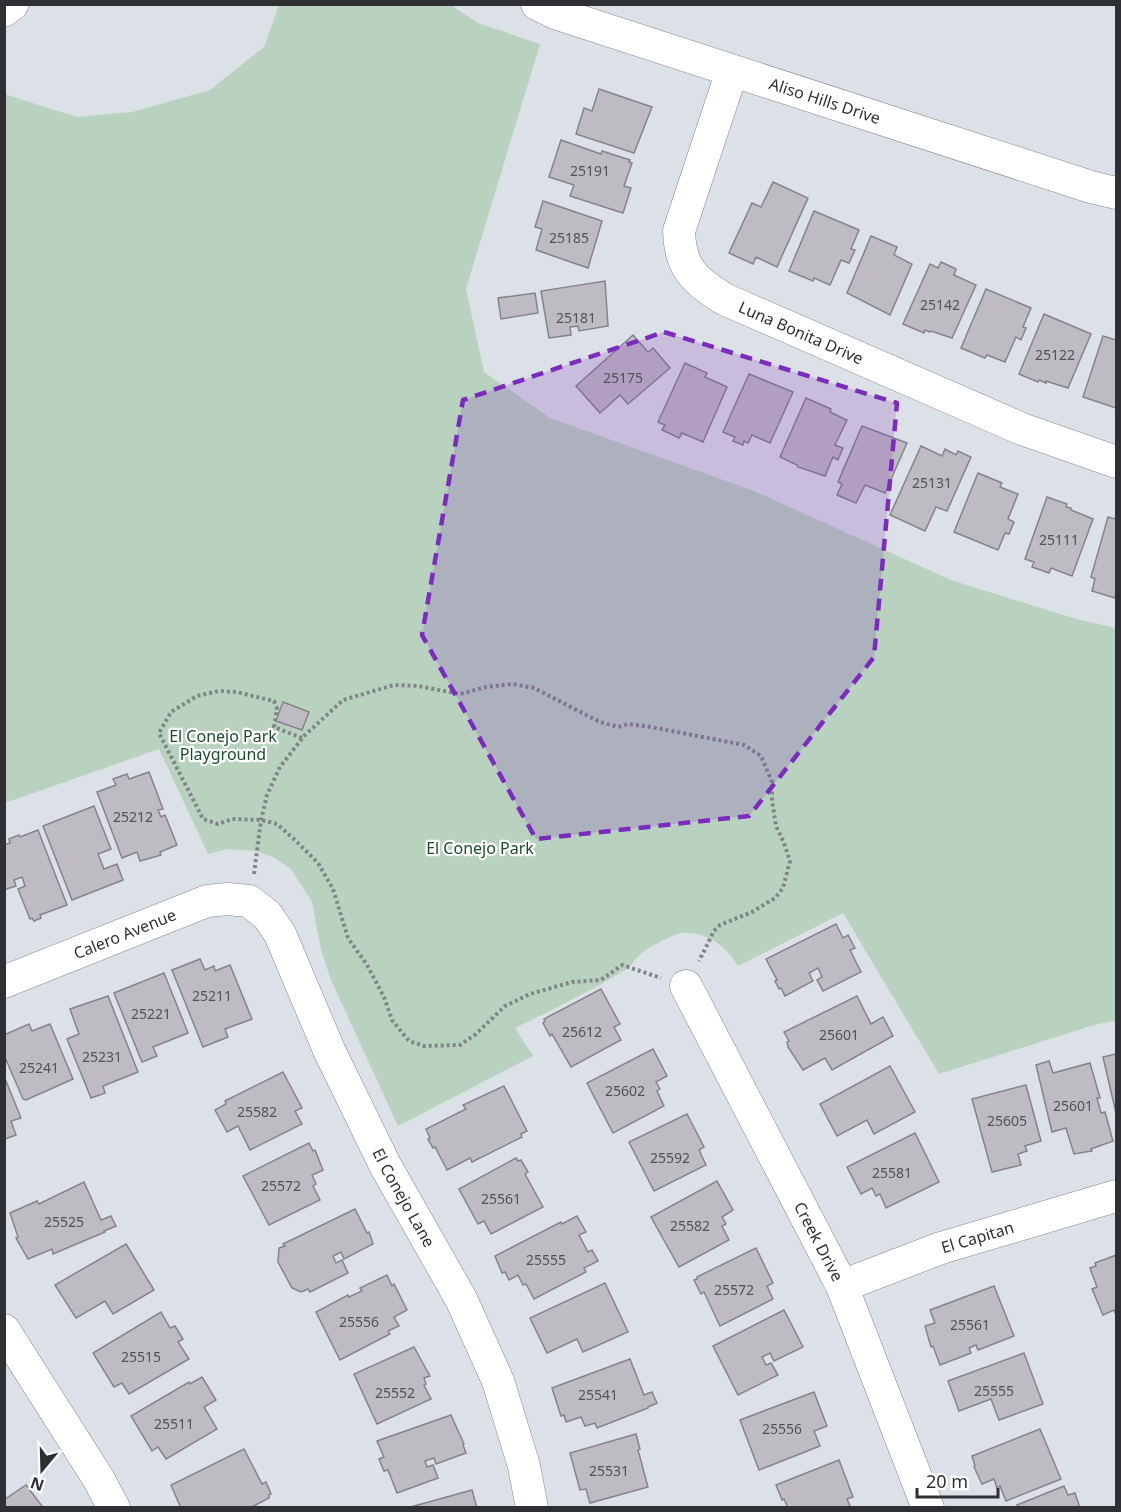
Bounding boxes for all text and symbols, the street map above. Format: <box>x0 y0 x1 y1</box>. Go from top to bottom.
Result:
street label: Aliso Hills Drive <box>767 72 883 129</box>
house number: 25191 <box>570 161 610 180</box>
house number: 25185 <box>549 228 589 247</box>
house number: 25142 <box>920 295 960 314</box>
street label: Luna Bonita Drive <box>735 296 867 369</box>
house number: 25181 <box>556 308 596 327</box>
house number: 25122 <box>1035 345 1075 364</box>
house number: 25175 <box>603 368 643 387</box>
house number: 25131 <box>912 473 952 492</box>
house number: 25111 <box>1039 530 1079 549</box>
park label: El Conejo Park Playground <box>169 725 277 765</box>
house number: 25212 <box>113 807 153 826</box>
park label: El Conejo Park <box>426 837 534 859</box>
street label: Calero Avenue <box>70 903 179 964</box>
house number: 25211 <box>192 986 232 1005</box>
house number: 25221 <box>131 1004 171 1023</box>
house number: 25612 <box>562 1022 602 1041</box>
house number: 25601 <box>819 1025 859 1044</box>
house number: 25231 <box>82 1047 122 1066</box>
house number: 25241 <box>19 1058 59 1077</box>
house number: 25602 <box>605 1081 645 1100</box>
house number: 25601 <box>1053 1096 1093 1115</box>
house number: 25582 <box>237 1102 277 1121</box>
house number: 25605 <box>987 1111 1027 1130</box>
street label: El Conejo Lane <box>367 1144 440 1251</box>
house number: 25592 <box>650 1148 690 1167</box>
house number: 25581 <box>872 1163 912 1182</box>
house number: 25572 <box>261 1176 301 1195</box>
house number: 25561 <box>481 1189 521 1208</box>
street label: Creek Drive <box>789 1198 849 1285</box>
house number: 25525 <box>44 1212 84 1231</box>
house number: 25582 <box>670 1216 710 1235</box>
street label: El Capitan <box>938 1216 1016 1258</box>
house number: 25555 <box>526 1250 566 1269</box>
house number: 25572 <box>714 1280 754 1299</box>
house number: 25556 <box>339 1312 379 1331</box>
house number: 25561 <box>950 1315 990 1334</box>
house number: 25515 <box>121 1347 161 1366</box>
house number: 25555 <box>974 1381 1014 1400</box>
house number: 25552 <box>375 1383 415 1402</box>
house number: 25541 <box>578 1385 618 1404</box>
house number: 25511 <box>154 1414 194 1433</box>
house number: 25556 <box>762 1419 802 1438</box>
north arrow <box>12 1440 72 1500</box>
house number: 25531 <box>589 1461 629 1480</box>
scale bar <box>917 1461 998 1499</box>
text: 20 m <box>926 1469 968 1493</box>
text: N <box>27 1472 47 1497</box>

